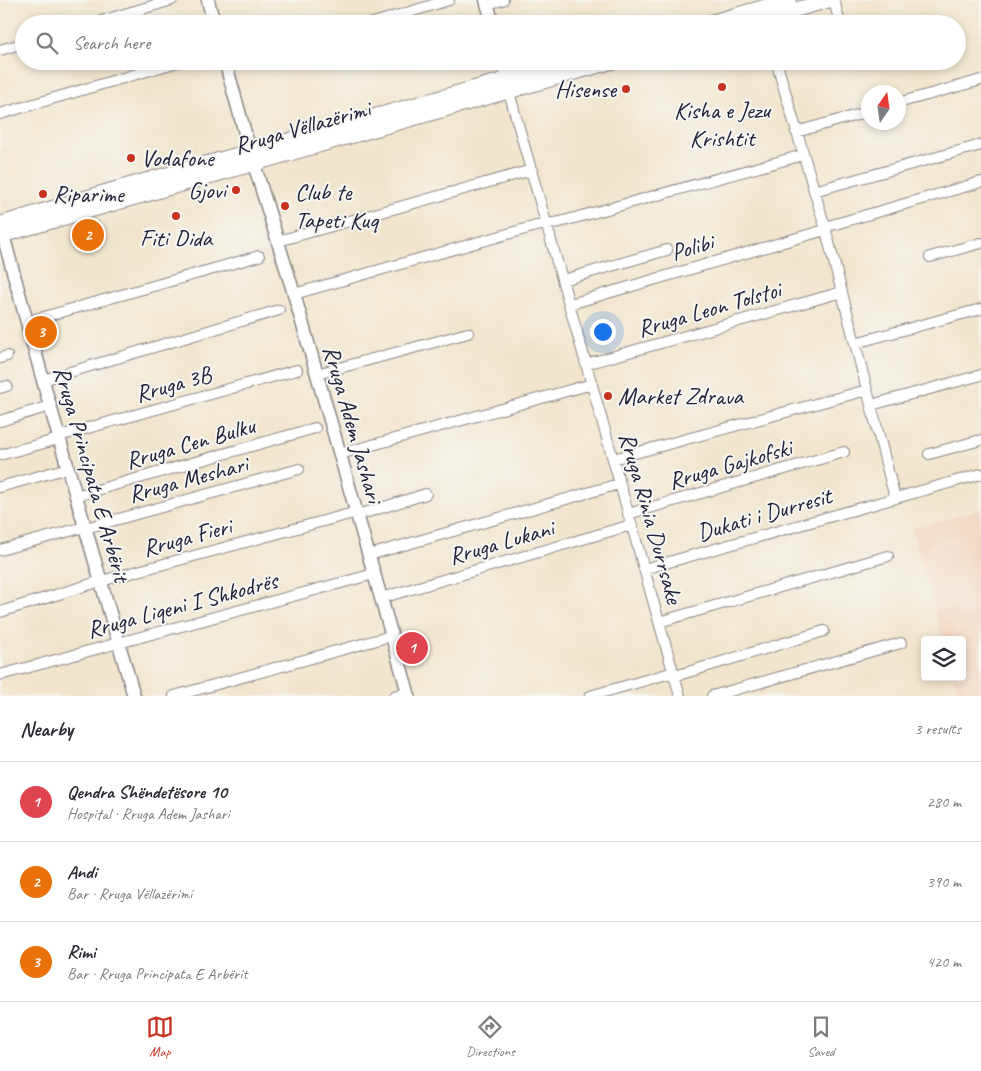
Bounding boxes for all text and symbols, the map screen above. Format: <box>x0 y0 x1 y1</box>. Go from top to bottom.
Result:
search box <box>15 15 966 70</box>
icon: search <box>33 29 61 57</box>
text: Search here <box>73 31 150 55</box>
place label: Hisense <box>555 74 618 104</box>
marker: Kisha e Jezu Krishtit <box>716 81 728 93</box>
marker: Hisense <box>620 83 632 95</box>
north arrow <box>861 85 906 130</box>
street label: Rruga Vëllazërimi <box>231 93 376 161</box>
place label: Kisha e Jezu Krishtit <box>674 95 772 153</box>
place label: Vodafone <box>141 143 216 173</box>
marker: Vodafone <box>125 152 137 164</box>
place label: Gjovi <box>188 175 229 205</box>
place label: Club te Tapeti Kuq <box>295 177 380 235</box>
place label: Riparime <box>53 179 126 209</box>
marker: Gjovi <box>230 184 242 196</box>
marker: Riparime <box>37 188 49 200</box>
marker: Club te Tapeti Kuq <box>279 200 291 212</box>
marker: Fiti Dida <box>170 210 182 222</box>
pin: 2 <box>72 216 104 254</box>
place label: Fiti Dida <box>140 223 214 253</box>
street label: Polibi <box>667 226 720 267</box>
street label: Rruga Leon Tolstoi <box>634 274 787 344</box>
pin: 3 <box>25 313 57 351</box>
your location <box>590 319 616 345</box>
street label: Rruga Adem Jashari <box>316 342 391 509</box>
street label: Rruga 3B <box>132 358 216 409</box>
street label: Rruga Principata E Arbërit <box>47 363 138 587</box>
place label: Market Zdrava <box>618 381 744 411</box>
marker: Market Zdrava <box>602 390 614 402</box>
street label: Rruga Cen Bulku <box>122 410 260 476</box>
street label: Rruga Rinia Durrsake <box>612 429 690 609</box>
street label: Rruga Gajkofski <box>665 431 797 496</box>
street label: Rruga Meshari <box>125 448 253 509</box>
street label: Dukati i Durresit <box>693 480 837 547</box>
street label: Rruga Fieri <box>139 510 237 563</box>
street label: Rruga Lukani <box>445 512 559 571</box>
street label: Rruga Liqeni I Shkodrës <box>83 564 283 645</box>
pin: 1 <box>396 629 428 667</box>
map controls <box>921 636 966 681</box>
button: layers <box>921 636 966 681</box>
text: Nearby <box>20 716 73 742</box>
text: 3 results <box>914 719 961 739</box>
text: Qendra Shëndetësore 10 <box>67 780 227 804</box>
text: 1 <box>32 792 40 812</box>
text: 280 m <box>927 792 961 812</box>
text: Hospital · Rruga Adem Jashari <box>67 804 230 824</box>
text: Andi <box>67 860 97 884</box>
text: 2 <box>32 872 40 892</box>
text: 390 m <box>927 872 961 892</box>
text: Bar · Rruga Vëllazërimi <box>67 884 192 904</box>
text: Rimi <box>67 940 96 964</box>
text: 3 <box>32 952 40 972</box>
text: 420 m <box>927 952 961 972</box>
text: Bar · Rruga Principata E Arbërit <box>67 964 247 984</box>
tab: Map <box>146 1013 174 1060</box>
tab: Directions <box>466 1013 515 1060</box>
tab: Saved <box>807 1013 835 1060</box>

